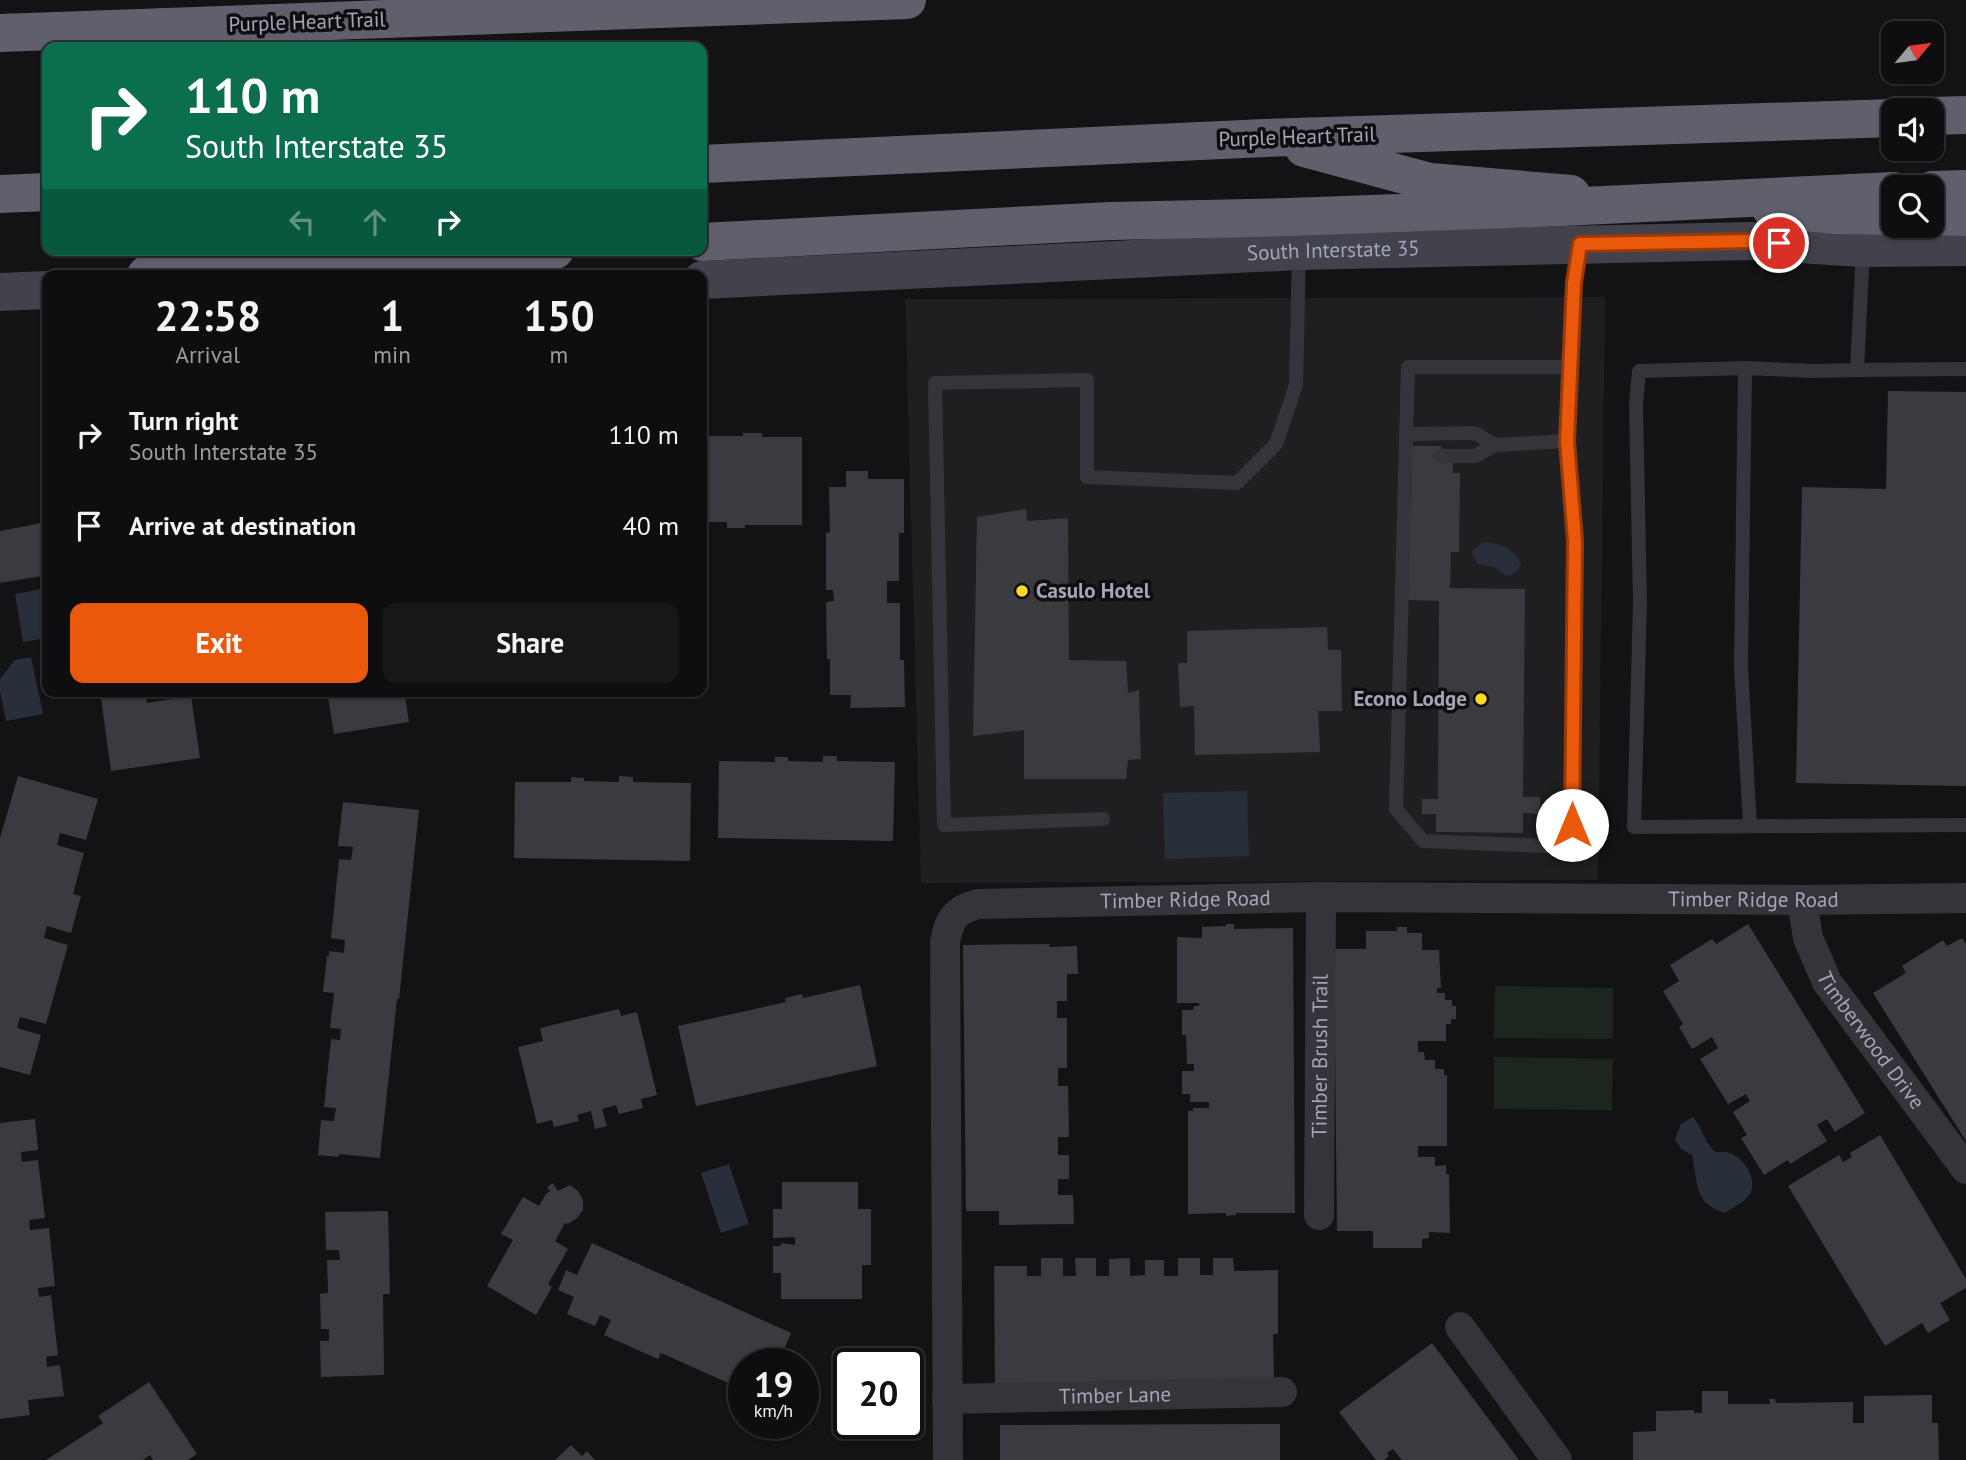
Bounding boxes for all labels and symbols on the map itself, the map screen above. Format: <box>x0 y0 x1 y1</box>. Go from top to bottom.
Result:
street label: Purple Heart Trail <box>228 5 386 38</box>
north arrow <box>1881 21 1944 84</box>
street label: Purple Heart Trail <box>1218 120 1376 153</box>
pin <box>1749 213 1809 273</box>
street label: South Interstate 35 <box>1246 234 1420 267</box>
place label: Casulo Hotel <box>1036 577 1151 604</box>
marker: Casulo Hotel <box>1014 583 1030 599</box>
place label: Econo Lodge <box>1353 685 1467 712</box>
marker: Econo Lodge <box>1473 691 1489 707</box>
position arrow <box>1535 788 1609 862</box>
street label: Timber Ridge Road <box>1100 884 1271 915</box>
street label: Timber Ridge Road <box>1668 885 1839 913</box>
street label: Timberwood Drive <box>1811 967 1931 1114</box>
street label: Timber Brush Trail <box>1305 974 1334 1138</box>
speed limit sign: 20 <box>833 1348 924 1439</box>
street label: Timber Lane <box>1059 1380 1171 1410</box>

